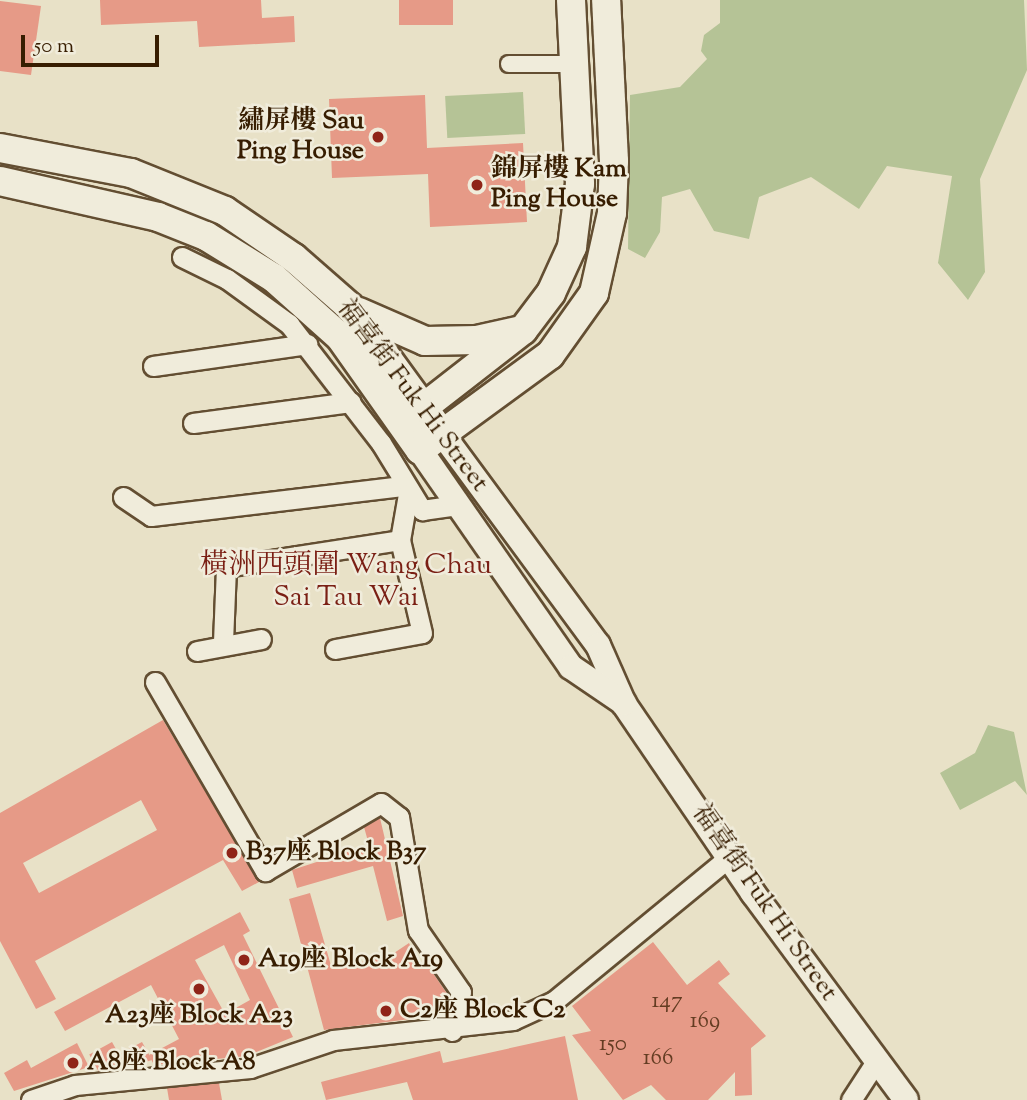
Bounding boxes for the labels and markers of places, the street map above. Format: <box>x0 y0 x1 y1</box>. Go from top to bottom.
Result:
place label: 繡屏樓 Sau Ping House <box>237 106 364 168</box>
marker: 繡屏樓 Sau Ping House <box>370 129 386 145</box>
place label: 錦屏樓 Kam Ping House <box>491 154 627 216</box>
marker: 錦屏樓 Kam Ping House <box>469 177 485 193</box>
place label: B37座 Block B37 <box>246 837 426 869</box>
marker: B37座 Block B37 <box>224 845 240 861</box>
place label: A19座 Block A19 <box>258 944 443 976</box>
marker: A19座 Block A19 <box>236 952 252 968</box>
marker: A23座 Block A23 <box>191 981 207 997</box>
place label: C2座 Block C2 <box>400 995 565 1027</box>
place label: A23座 Block A23 <box>105 1000 293 1032</box>
marker: C2座 Block C2 <box>378 1003 394 1019</box>
place label: A8座 Block A8 <box>87 1047 256 1079</box>
marker: A8座 Block A8 <box>65 1055 81 1071</box>

